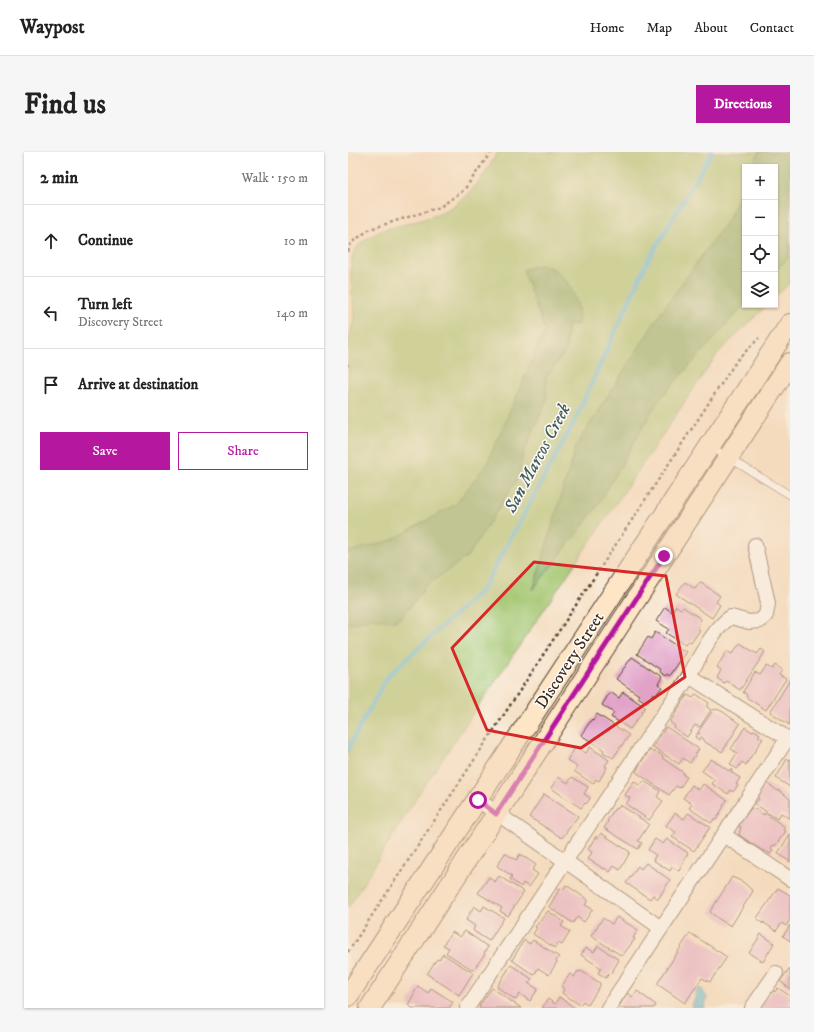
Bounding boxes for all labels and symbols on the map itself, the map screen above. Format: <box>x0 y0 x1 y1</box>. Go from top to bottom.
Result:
water label: San Marcos Creek <box>499 400 576 518</box>
route end <box>655 547 673 565</box>
street label: Discovery Street <box>530 608 610 713</box>
route start <box>469 791 487 809</box>

